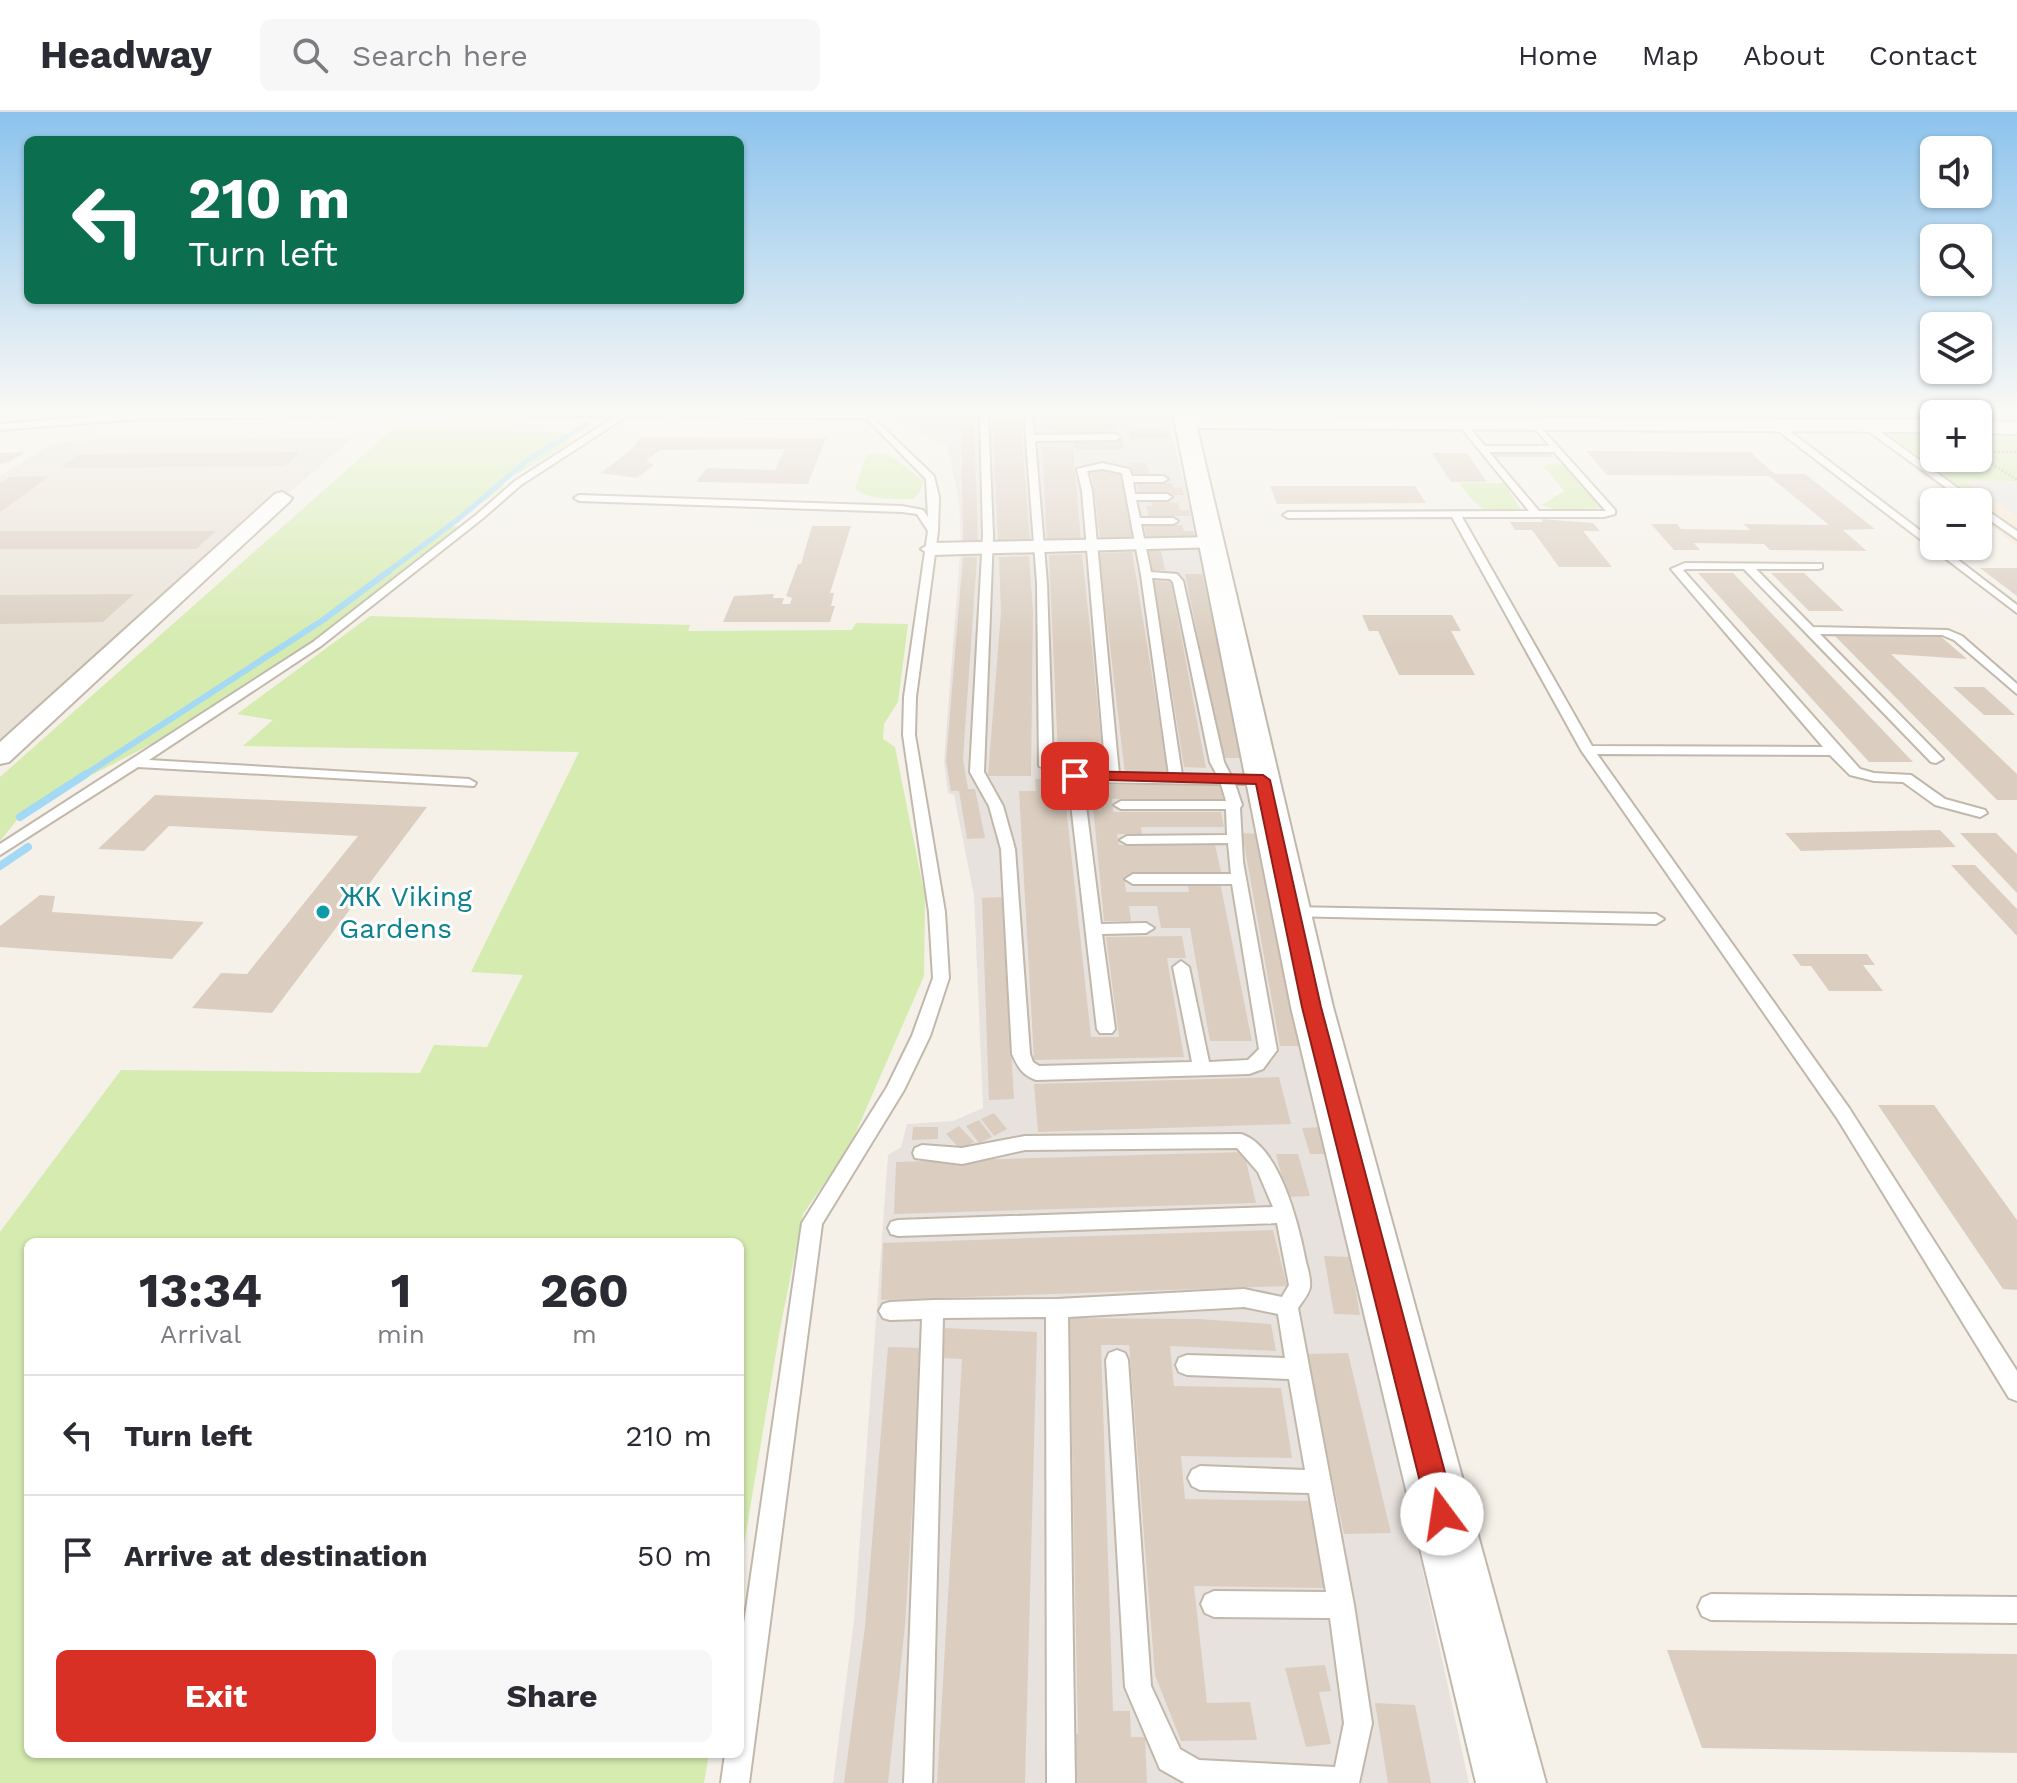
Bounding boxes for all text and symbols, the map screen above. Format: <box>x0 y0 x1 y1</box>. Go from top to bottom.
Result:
search box <box>260 19 820 91</box>
text: Headway <box>40 33 212 77</box>
icon: search <box>288 33 332 77</box>
text: Search here <box>352 38 528 73</box>
text: Home <box>1518 39 1598 72</box>
text: Map <box>1642 39 1699 72</box>
text: About <box>1743 39 1825 72</box>
text: Contact <box>1869 39 1977 72</box>
map controls <box>1920 136 1992 560</box>
button: sound <box>1920 136 1992 208</box>
text: 210 m <box>188 166 350 232</box>
icon: left <box>56 168 160 272</box>
button: search <box>1920 224 1992 296</box>
text: Turn left <box>188 233 338 275</box>
button: layers <box>1920 312 1992 384</box>
button: + <box>1920 400 1992 472</box>
button: − <box>1920 488 1992 560</box>
pin <box>1041 742 1109 810</box>
icon: arrive <box>1053 754 1097 798</box>
place label: ЖК Viking Gardens <box>339 880 472 945</box>
marker: ЖК Viking Gardens <box>314 903 332 921</box>
text: 13:34 <box>139 1262 262 1319</box>
text: 1 <box>391 1262 411 1319</box>
text: 260 <box>540 1262 629 1319</box>
text: Arrival <box>160 1319 241 1349</box>
text: min <box>377 1319 425 1349</box>
text: m <box>572 1319 597 1349</box>
icon: left <box>56 1413 100 1457</box>
text: Turn left <box>124 1418 252 1453</box>
text: 210 m <box>625 1418 712 1453</box>
position arrow <box>1400 1472 1484 1556</box>
icon: arrive <box>56 1533 100 1577</box>
text: Arrive at destination <box>124 1538 428 1573</box>
text: 50 m <box>637 1538 712 1573</box>
button: Exit <box>56 1650 376 1742</box>
button: Share <box>392 1650 712 1742</box>

